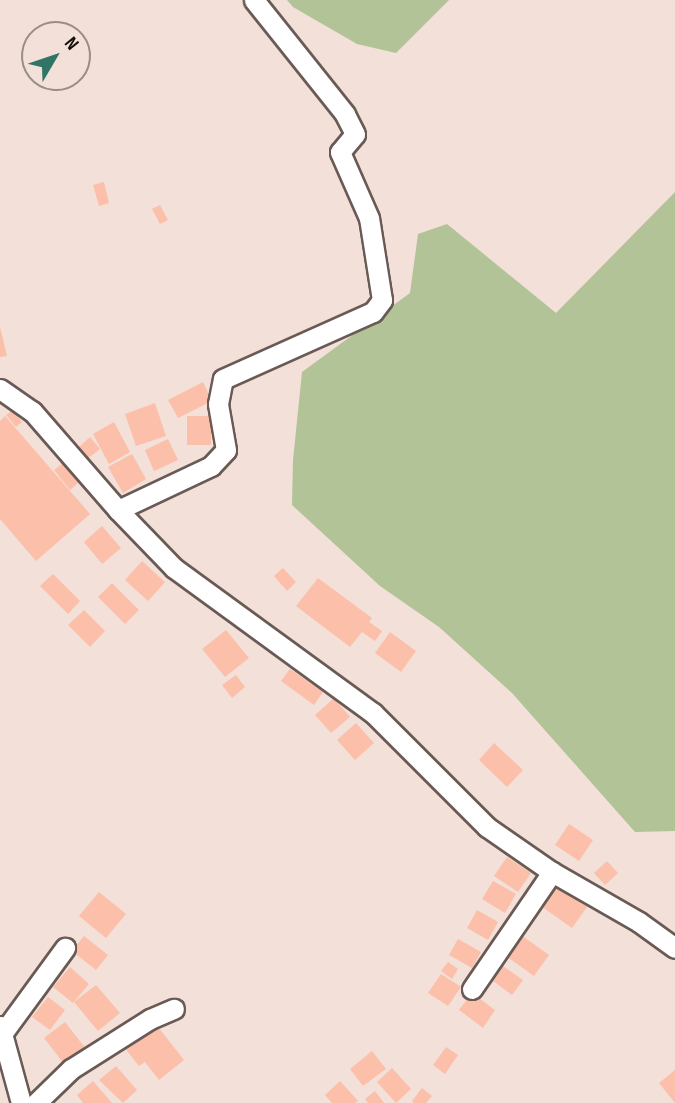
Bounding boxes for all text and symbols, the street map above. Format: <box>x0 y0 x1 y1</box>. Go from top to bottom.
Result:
north arrow <box>21 21 91 91</box>
text: N <box>59 33 83 55</box>

